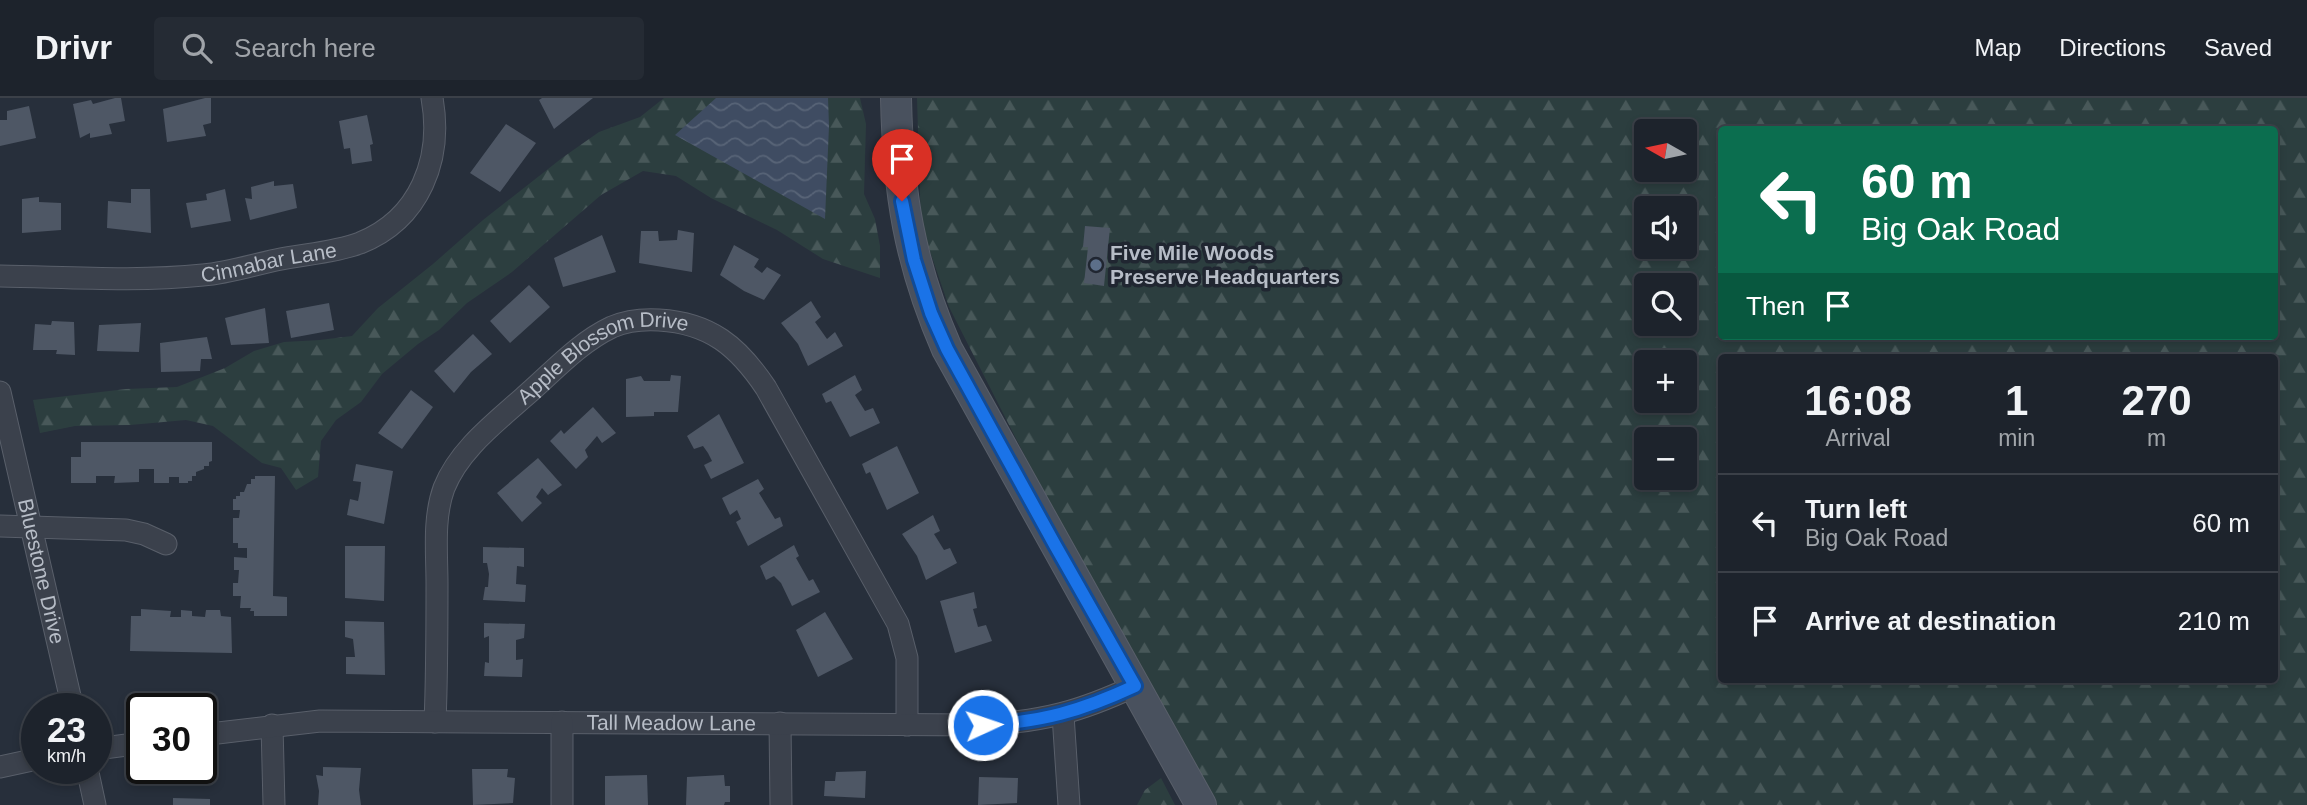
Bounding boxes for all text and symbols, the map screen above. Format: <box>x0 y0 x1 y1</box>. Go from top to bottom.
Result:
search box <box>154 17 644 80</box>
text: Drivr <box>35 29 112 66</box>
icon: search <box>178 29 216 67</box>
text: Search here <box>234 33 376 63</box>
text: Map <box>1975 34 2021 61</box>
text: Directions <box>2059 34 2166 61</box>
text: Saved <box>2204 34 2272 61</box>
north arrow <box>1634 119 1698 182</box>
map controls <box>1634 119 1697 490</box>
pin <box>872 129 932 201</box>
icon: arrive <box>883 140 921 178</box>
icon: left <box>1746 154 1837 245</box>
text: 60 m <box>1861 154 1973 208</box>
button: sound <box>1634 196 1697 259</box>
text: Big Oak Road <box>1861 211 2060 247</box>
street label: Cinnabar Lane <box>200 238 338 286</box>
place label: Five Mile Woods Preserve Headquarters <box>1110 241 1340 288</box>
marker: Five Mile Woods Preserve Headquarters <box>1088 257 1104 273</box>
button: search <box>1634 273 1697 336</box>
icon: arrive <box>1819 287 1857 325</box>
text: Then <box>1746 291 1805 321</box>
street label: Apple Blossom Drive <box>513 308 691 408</box>
button: + <box>1634 350 1697 413</box>
text: 16:08 <box>1804 377 1912 424</box>
text: 1 <box>2005 377 2028 424</box>
text: 270 <box>2122 377 2192 424</box>
text: Arrival <box>1825 425 1891 451</box>
text: min <box>1998 425 2035 451</box>
text: m <box>2147 425 2166 451</box>
button: − <box>1634 427 1697 490</box>
text: Turn left <box>1805 494 1907 524</box>
street label: Bluestone Drive <box>14 496 70 646</box>
icon: left <box>1746 504 1784 542</box>
text: 60 m <box>2192 508 2250 538</box>
text: Big Oak Road <box>1805 525 1948 551</box>
icon: arrive <box>1746 602 1784 640</box>
text: Arrive at destination <box>1805 606 2056 636</box>
text: 210 m <box>2178 606 2250 636</box>
position arrow <box>946 688 1020 762</box>
speed limit sign: 30 <box>126 693 217 784</box>
text: 23 <box>47 710 86 749</box>
street label: Tall Meadow Lane <box>586 711 756 735</box>
text: km/h <box>47 746 86 766</box>

